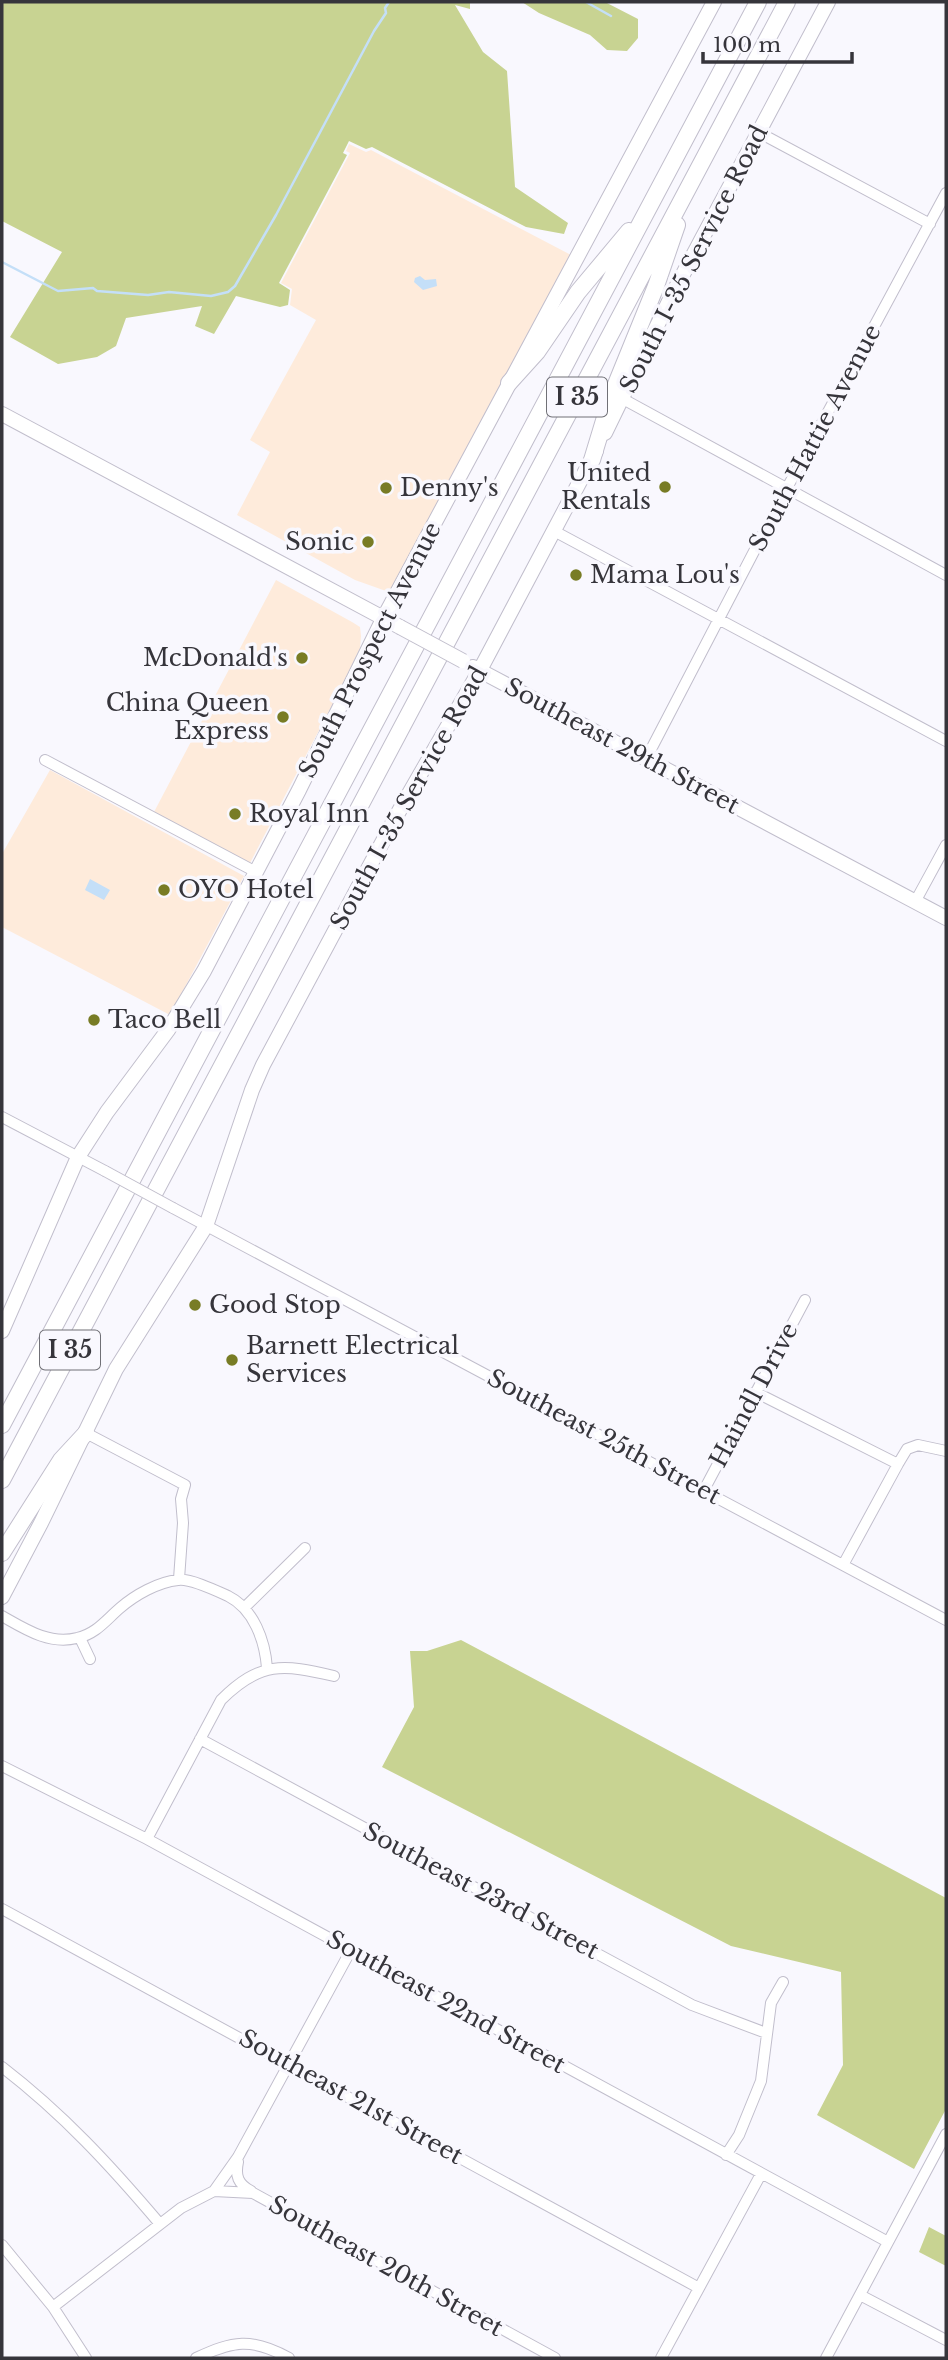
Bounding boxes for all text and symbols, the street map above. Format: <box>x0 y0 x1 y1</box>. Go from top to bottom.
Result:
scale bar <box>703 21 852 65</box>
text: 100 m <box>713 32 781 58</box>
street label: South I-35 Service Road <box>613 120 774 398</box>
street label: South Hattie Avenue <box>742 319 887 556</box>
road number: I 35 <box>547 378 607 416</box>
place label: United Rentals <box>561 458 651 515</box>
place label: Denny's <box>400 473 499 502</box>
marker: United Rentals <box>657 479 673 495</box>
marker: Denny's <box>378 480 394 496</box>
street label: South Prospect Avenue <box>292 517 447 783</box>
place label: Sonic <box>285 527 354 556</box>
marker: Sonic <box>360 534 376 550</box>
place label: Mama Lou's <box>590 560 740 589</box>
marker: Mama Lou's <box>568 567 584 583</box>
place label: McDonald's <box>143 643 288 672</box>
marker: McDonald's <box>294 650 310 666</box>
street label: South I-35 Service Road <box>324 661 493 935</box>
street label: Southeast 29th Street <box>500 671 745 820</box>
place label: China Queen Express <box>106 688 269 745</box>
marker: China Queen Express <box>275 709 291 725</box>
place label: Royal Inn <box>249 799 369 828</box>
marker: Royal Inn <box>227 806 243 822</box>
place label: OYO Hotel <box>178 875 314 904</box>
marker: OYO Hotel <box>156 882 172 898</box>
place label: Taco Bell <box>108 1005 221 1034</box>
marker: Taco Bell <box>86 1012 102 1028</box>
place label: Good Stop <box>209 1290 341 1319</box>
marker: Good Stop <box>187 1297 203 1313</box>
street label: Haindl Drive <box>703 1317 804 1472</box>
road number: I 35 <box>40 1330 100 1370</box>
place label: Barnett Electrical Services <box>246 1331 459 1388</box>
marker: Barnett Electrical Services <box>224 1352 240 1368</box>
street label: Southeast 25th Street <box>483 1363 726 1510</box>
street label: Southeast 23rd Street <box>358 1816 604 1965</box>
street label: Southeast 22nd Street <box>322 1924 571 2079</box>
street label: Southeast 21st Street <box>234 2023 468 2170</box>
street label: Southeast 20th Street <box>264 2189 508 2342</box>

